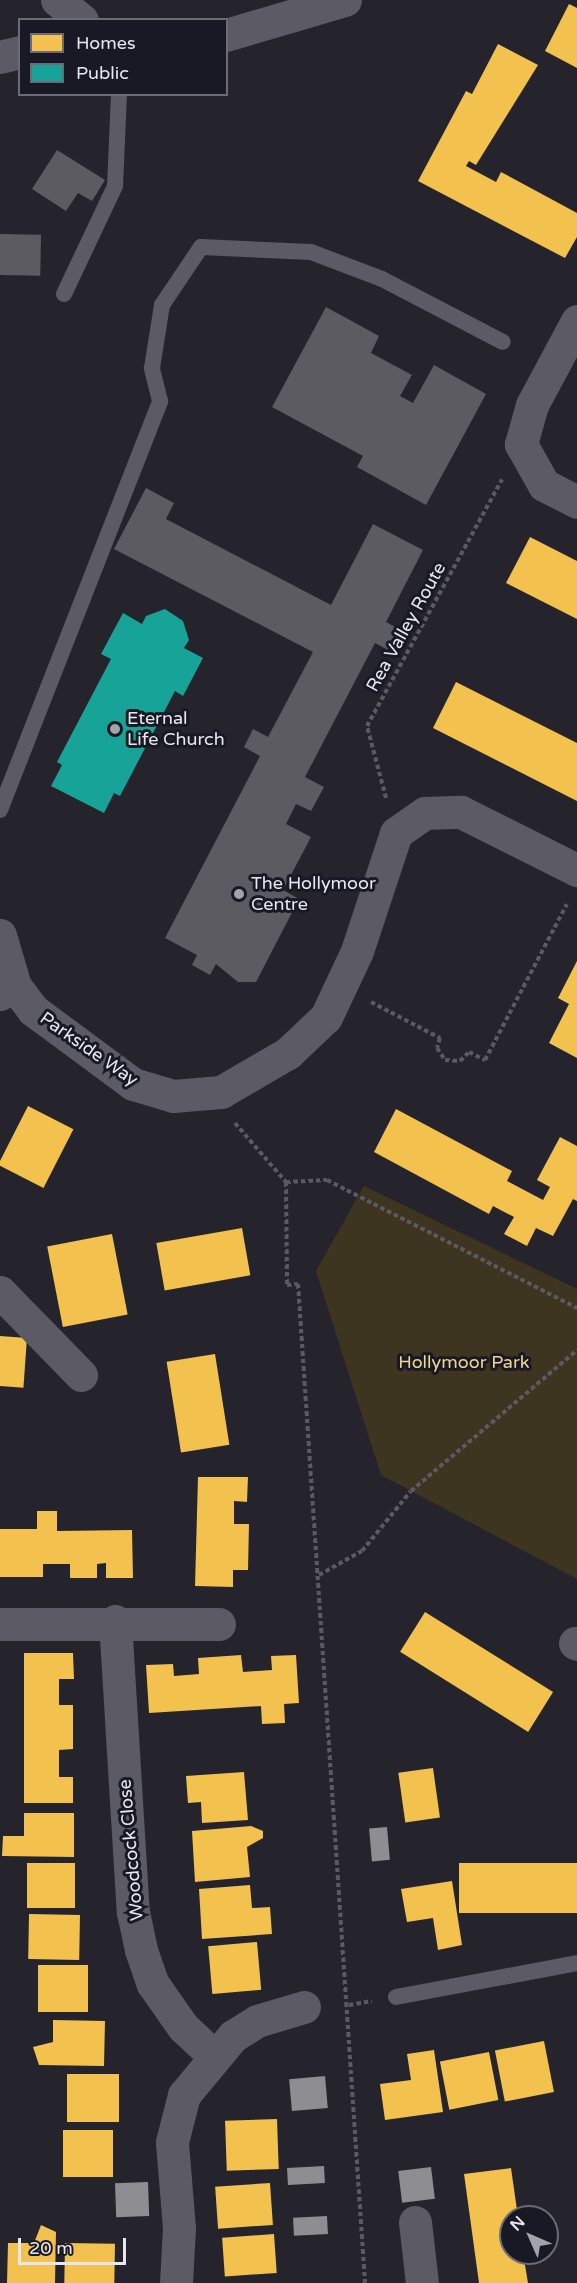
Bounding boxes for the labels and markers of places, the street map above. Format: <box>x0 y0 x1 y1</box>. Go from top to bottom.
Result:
place label: Eternal Life Church <box>127 708 225 750</box>
marker: Eternal Life Church <box>108 722 122 736</box>
place label: The Hollymoor Centre <box>251 873 376 916</box>
marker: The Hollymoor Centre <box>232 887 246 901</box>

